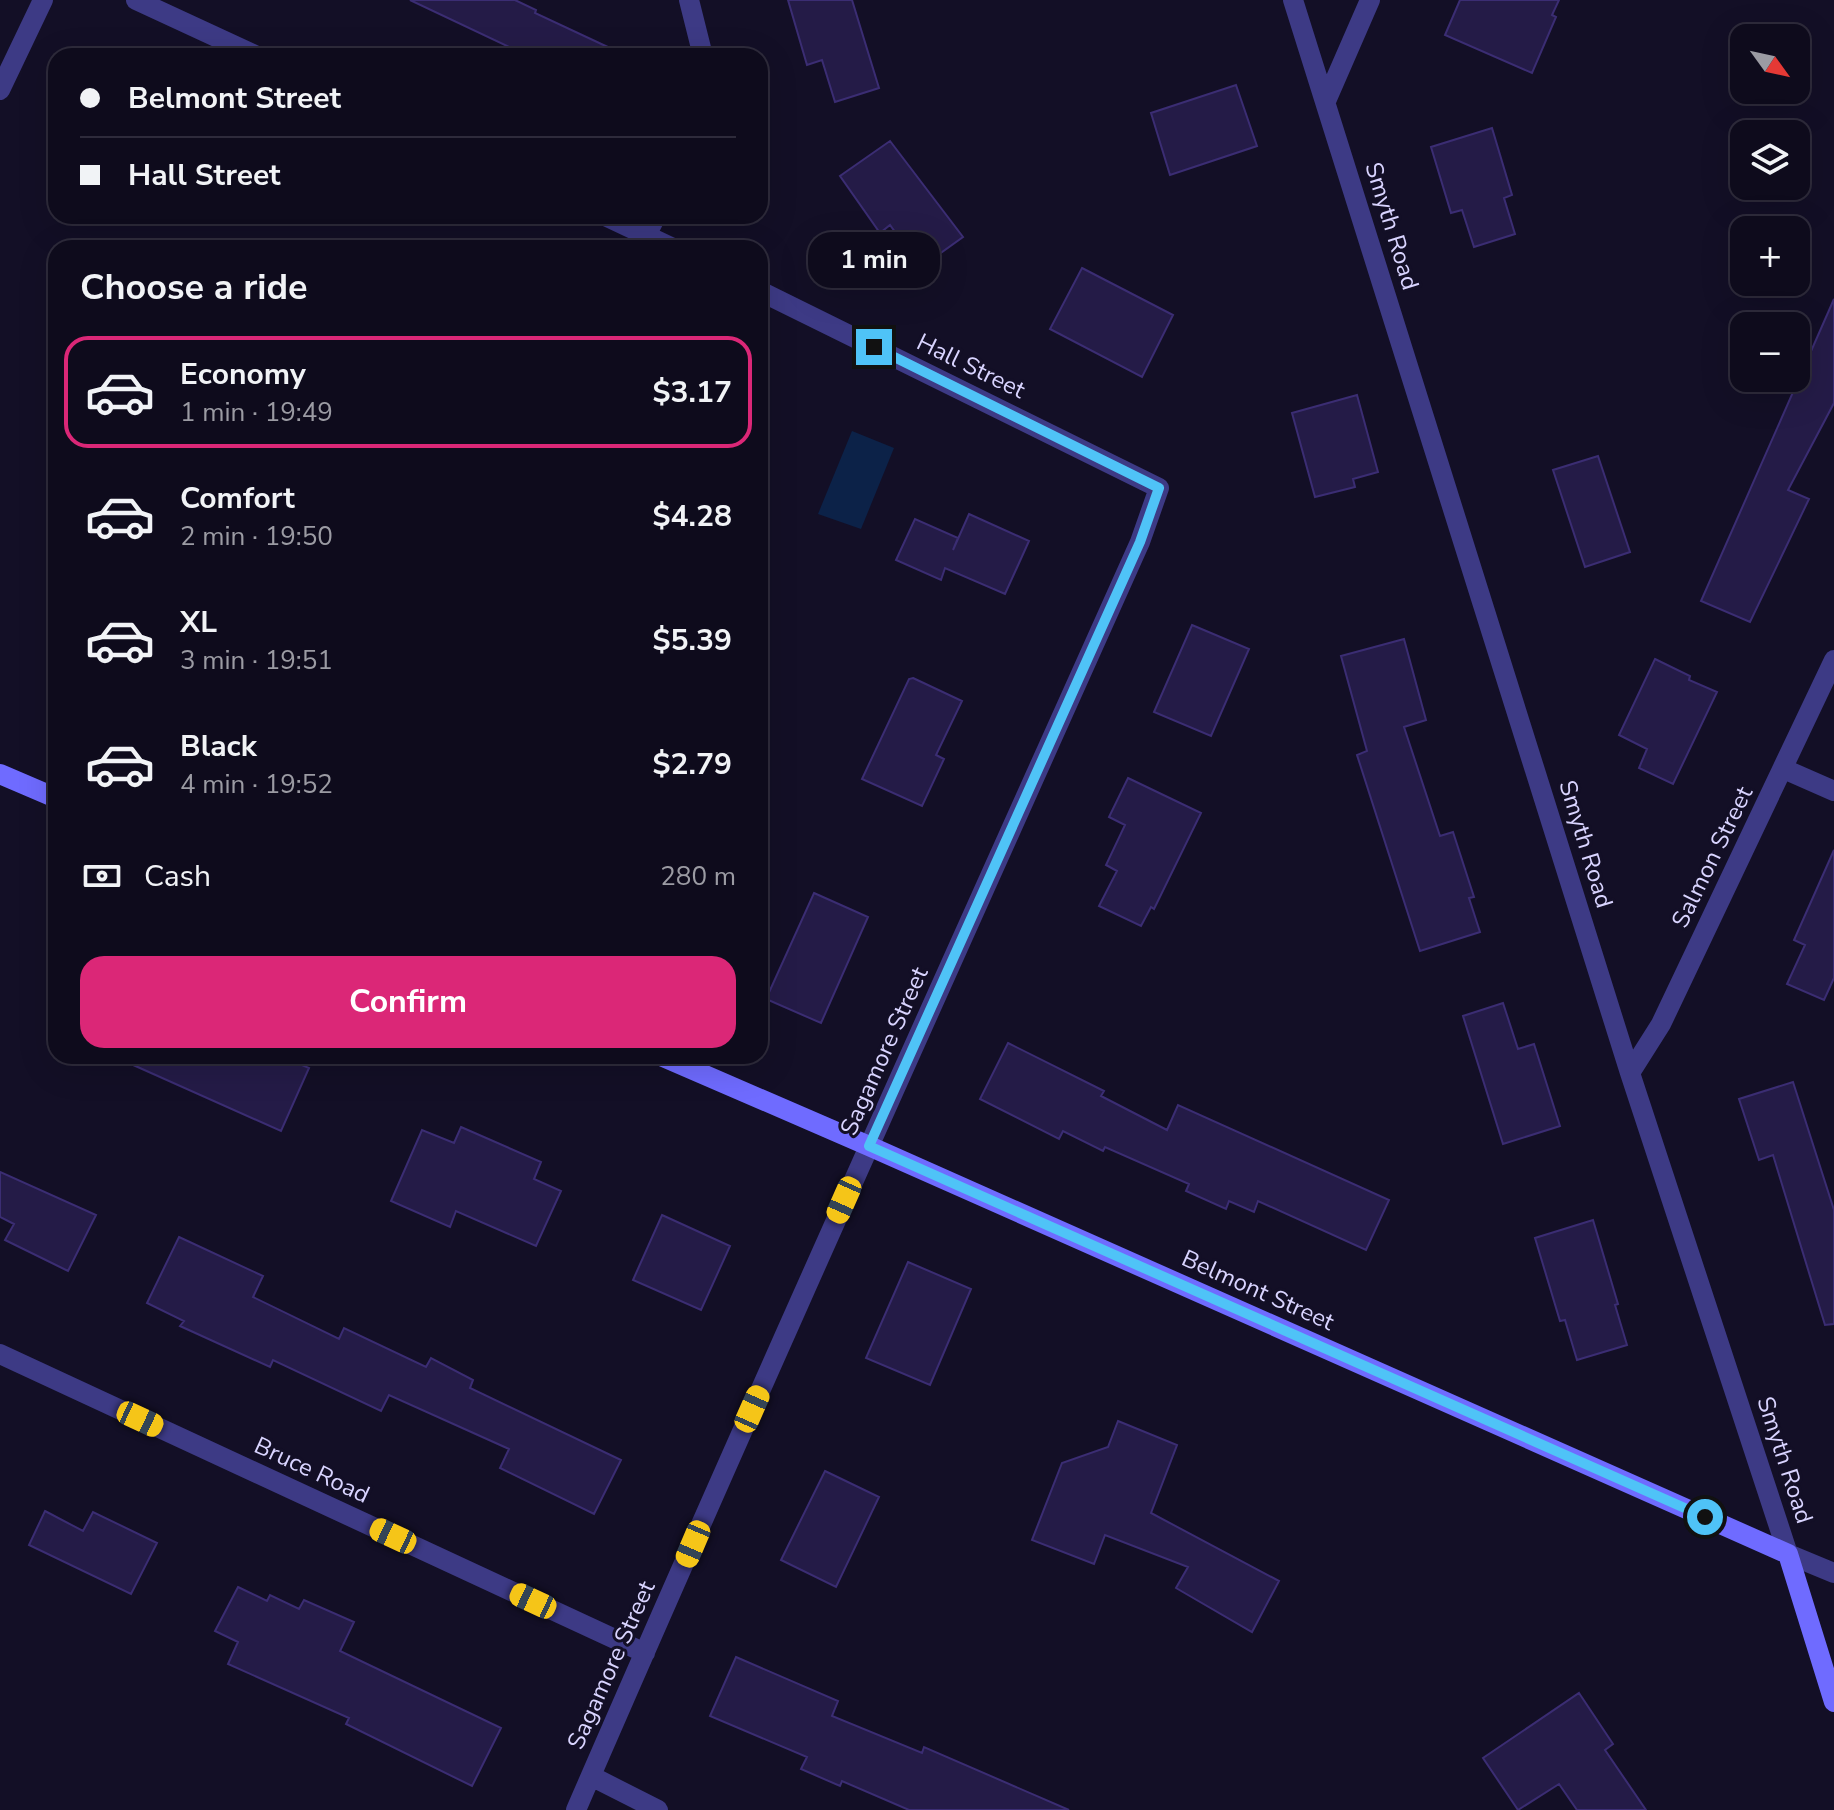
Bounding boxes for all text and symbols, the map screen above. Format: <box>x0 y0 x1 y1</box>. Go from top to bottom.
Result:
north arrow <box>1730 24 1810 104</box>
map controls <box>1730 24 1810 392</box>
text: Belmont Street <box>128 78 341 119</box>
button: layers <box>1730 120 1810 200</box>
text: Hall Street <box>128 155 281 196</box>
street label: Smyth Road <box>1357 158 1427 294</box>
button: + <box>1730 216 1810 296</box>
callout: 1 min <box>808 231 940 287</box>
text: 1 min <box>840 242 908 277</box>
text: Choose a ride <box>80 263 308 312</box>
button: − <box>1730 312 1810 392</box>
street label: Hall Street <box>911 326 1031 406</box>
route end <box>856 329 892 365</box>
text: Economy <box>180 354 306 395</box>
icon: car <box>84 356 156 428</box>
text: $3.17 <box>653 372 732 413</box>
text: 1 min · 19:49 <box>180 395 333 430</box>
text: Comfort <box>180 478 295 519</box>
icon: car <box>84 480 156 552</box>
text: $4.28 <box>653 496 732 537</box>
text: 2 min · 19:50 <box>180 519 333 554</box>
text: XL <box>180 602 217 643</box>
icon: car <box>84 604 156 676</box>
text: $5.39 <box>653 620 732 661</box>
text: 3 min · 19:51 <box>180 643 333 678</box>
text: Black <box>180 726 257 767</box>
icon: car <box>84 728 156 800</box>
text: $2.79 <box>653 744 732 785</box>
text: 4 min · 19:52 <box>180 767 333 802</box>
street label: Smyth Road <box>1551 776 1621 912</box>
street label: Salmon Street <box>1664 780 1760 933</box>
icon: cash <box>80 854 124 898</box>
text: Cash <box>144 856 211 897</box>
text: 280 m <box>660 859 736 894</box>
button: Confirm <box>80 956 736 1048</box>
street label: Sagamore Street <box>833 961 936 1140</box>
car <box>823 1173 865 1227</box>
street label: Belmont Street <box>1177 1242 1340 1338</box>
car <box>731 1382 773 1436</box>
street label: Smyth Road <box>1749 1392 1821 1528</box>
car <box>113 1398 167 1440</box>
street label: Bruce Road <box>249 1429 375 1511</box>
route start <box>1687 1499 1723 1535</box>
car <box>366 1515 420 1557</box>
car <box>673 1517 713 1571</box>
street label: Sagamore Street <box>560 1575 663 1754</box>
car <box>506 1580 560 1622</box>

